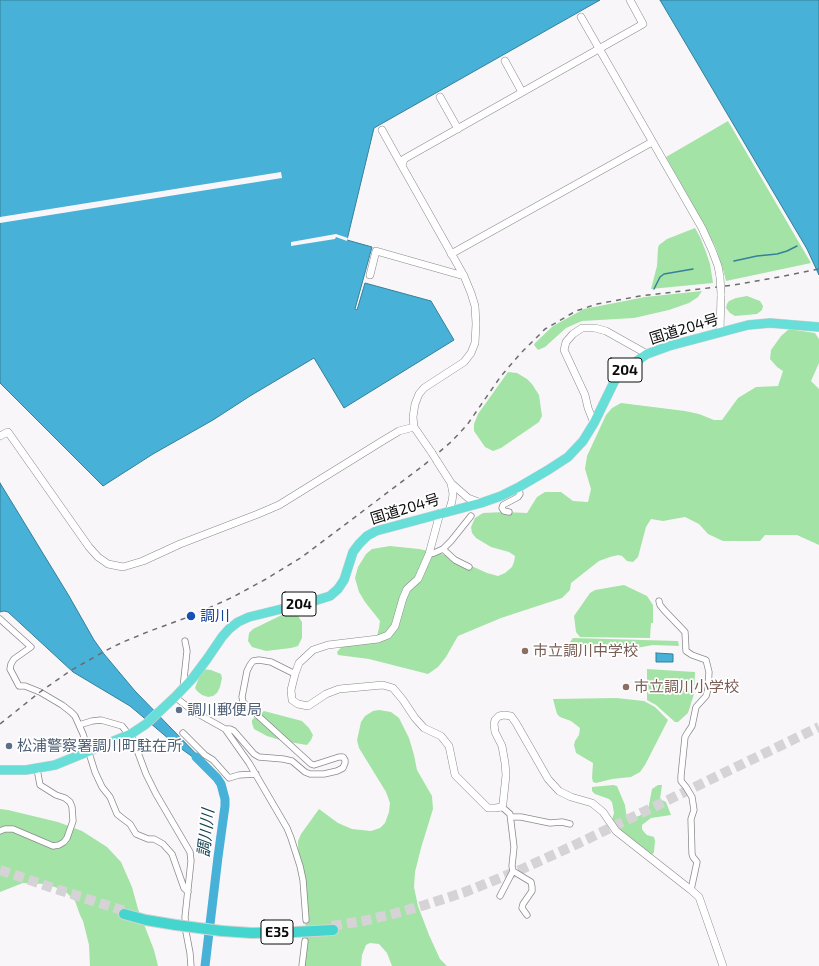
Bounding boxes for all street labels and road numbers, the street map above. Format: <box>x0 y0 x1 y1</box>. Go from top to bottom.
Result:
street label: 国道204号 <box>647 310 721 348</box>
road number: 204 <box>608 358 642 382</box>
street label: 国道204号 <box>368 490 442 528</box>
road number: 204 <box>282 592 316 616</box>
road number: E35 <box>261 920 293 944</box>

